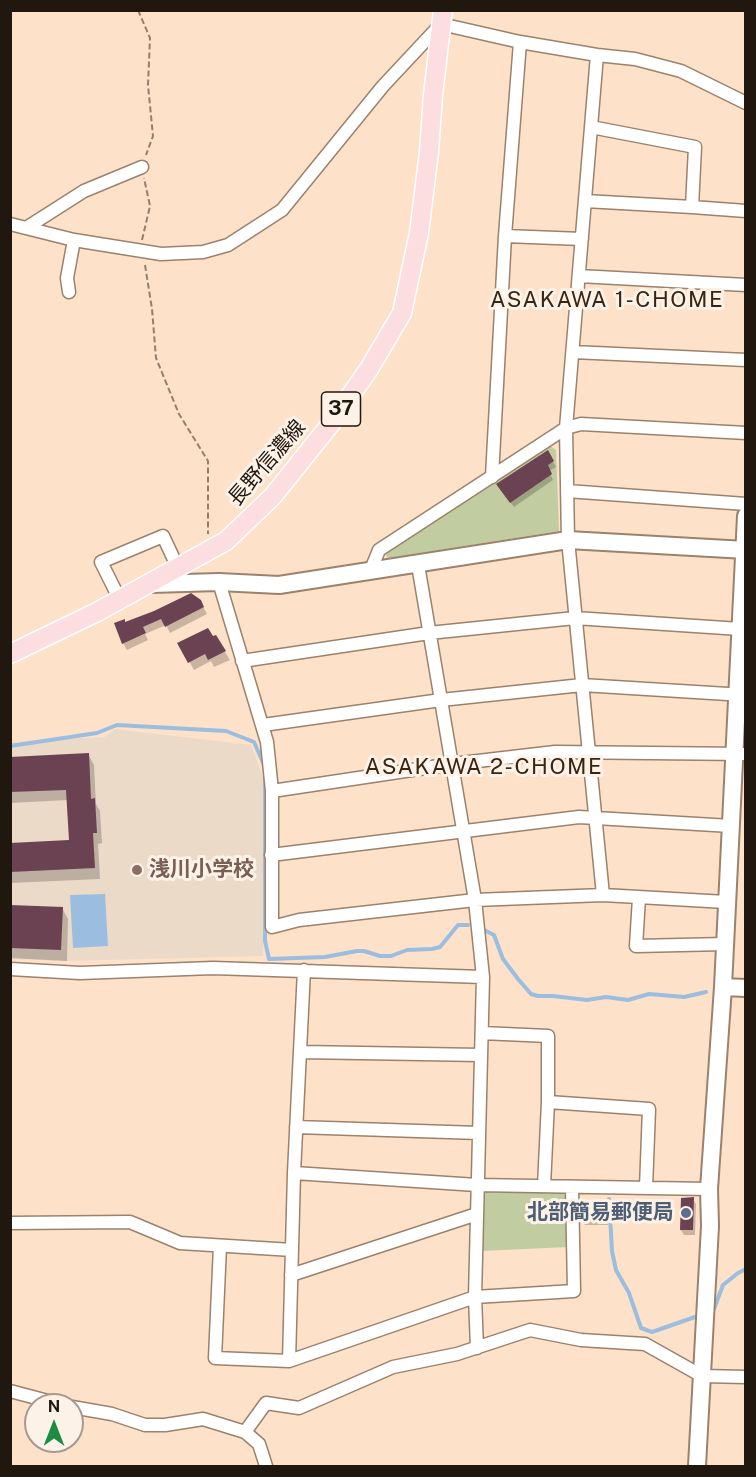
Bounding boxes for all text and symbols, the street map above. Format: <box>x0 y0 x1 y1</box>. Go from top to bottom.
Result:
district label: ASAKAWA 1-CHOME <box>490 287 724 313</box>
road number: 37 <box>322 392 360 426</box>
street label: 長野信濃線 <box>223 415 311 511</box>
district label: ASAKAWA 2-CHOME <box>365 754 603 780</box>
place label: 浅川小学校 <box>149 857 254 883</box>
marker: 浅川小学校 <box>130 863 144 877</box>
place label: 北部簡易郵便局 <box>527 1200 674 1226</box>
marker: 北部簡易郵便局 <box>679 1206 693 1220</box>
north arrow <box>24 1393 84 1453</box>
text: N <box>48 1397 60 1416</box>

